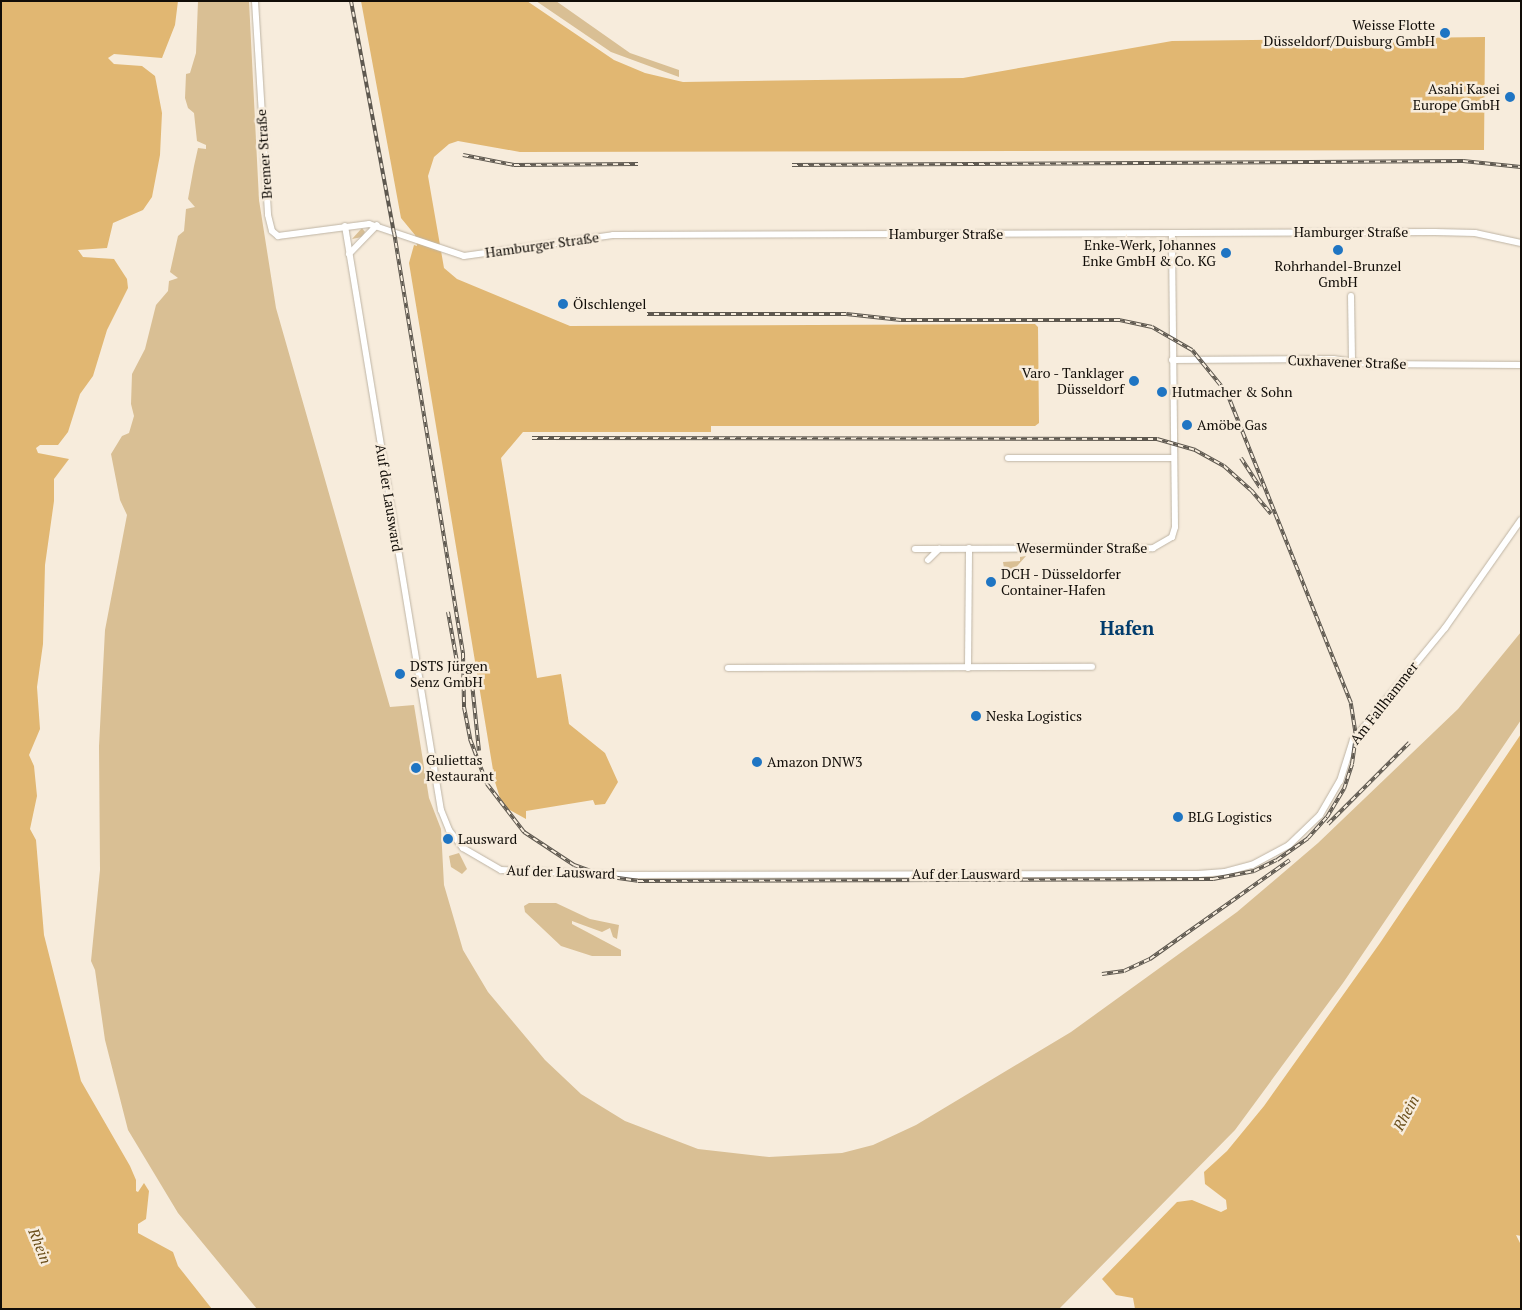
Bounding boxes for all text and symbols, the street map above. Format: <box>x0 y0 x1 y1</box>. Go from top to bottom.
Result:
place label: Weisse Flotte Düsseldorf/Duisburg GmbH <box>1264 17 1435 49</box>
marker: Weisse Flotte Düsseldorf/Duisburg GmbH <box>1439 27 1451 39</box>
place label: Asahi Kasei Europe GmbH <box>1413 81 1500 114</box>
marker: Asahi Kasei Europe GmbH <box>1504 91 1516 103</box>
street label: Bremer Straße <box>252 108 276 200</box>
street label: Hamburger Straße <box>1294 224 1408 240</box>
street label: Hamburger Straße <box>889 226 1003 242</box>
street label: Hamburger Straße <box>484 229 600 261</box>
place label: Enke-Werk, Johannes Enke GmbH & Co. KG <box>1082 237 1216 270</box>
marker: Rohrhandel-Brunzel GmbH <box>1332 244 1344 256</box>
marker: Enke-Werk, Johannes Enke GmbH & Co. KG <box>1220 247 1232 259</box>
place label: Rohrhandel-Brunzel GmbH <box>1275 258 1401 290</box>
place label: Ölschlengel <box>573 296 647 312</box>
marker: Ölschlengel <box>557 298 569 310</box>
street label: Cuxhavener Straße <box>1287 352 1407 372</box>
place label: Varo - Tanklager Düsseldorf <box>1021 365 1124 398</box>
marker: Varo - Tanklager Düsseldorf <box>1128 375 1140 387</box>
place label: Hutmacher & Sohn <box>1172 384 1292 400</box>
marker: Hutmacher & Sohn <box>1156 386 1168 398</box>
place label: Amöbe Gas <box>1197 417 1267 433</box>
marker: Amöbe Gas <box>1181 419 1193 431</box>
street label: Auf der Lausward <box>372 443 406 553</box>
street label: Wesermünder Straße <box>1017 540 1147 556</box>
place label: DCH - Düsseldorfer Container-Hafen <box>1001 566 1122 598</box>
marker: DCH - Düsseldorfer Container-Hafen <box>985 576 997 588</box>
district label: Hafen <box>1100 617 1154 639</box>
place label: DSTS Jürgen Senz GmbH <box>410 658 488 690</box>
street label: Am Fallhammer <box>1347 658 1421 748</box>
marker: DSTS Jürgen Senz GmbH <box>394 668 406 680</box>
place label: Neska Logistics <box>986 708 1082 724</box>
marker: Neska Logistics <box>970 710 982 722</box>
place label: Guliettas Restaurant <box>426 752 494 784</box>
place label: Amazon DNW3 <box>767 754 863 770</box>
marker: Amazon DNW3 <box>751 756 763 768</box>
marker: Guliettas Restaurant <box>410 762 422 774</box>
place label: BLG Logistics <box>1188 809 1272 825</box>
marker: BLG Logistics <box>1172 811 1184 823</box>
place label: Lausward <box>458 831 517 847</box>
marker: Lausward <box>442 833 454 845</box>
street label: Auf der Lausward <box>506 862 616 882</box>
street label: Auf der Lausward <box>912 866 1020 882</box>
water label: Rhein <box>1389 1093 1423 1133</box>
water label: Rhein <box>25 1226 55 1266</box>

